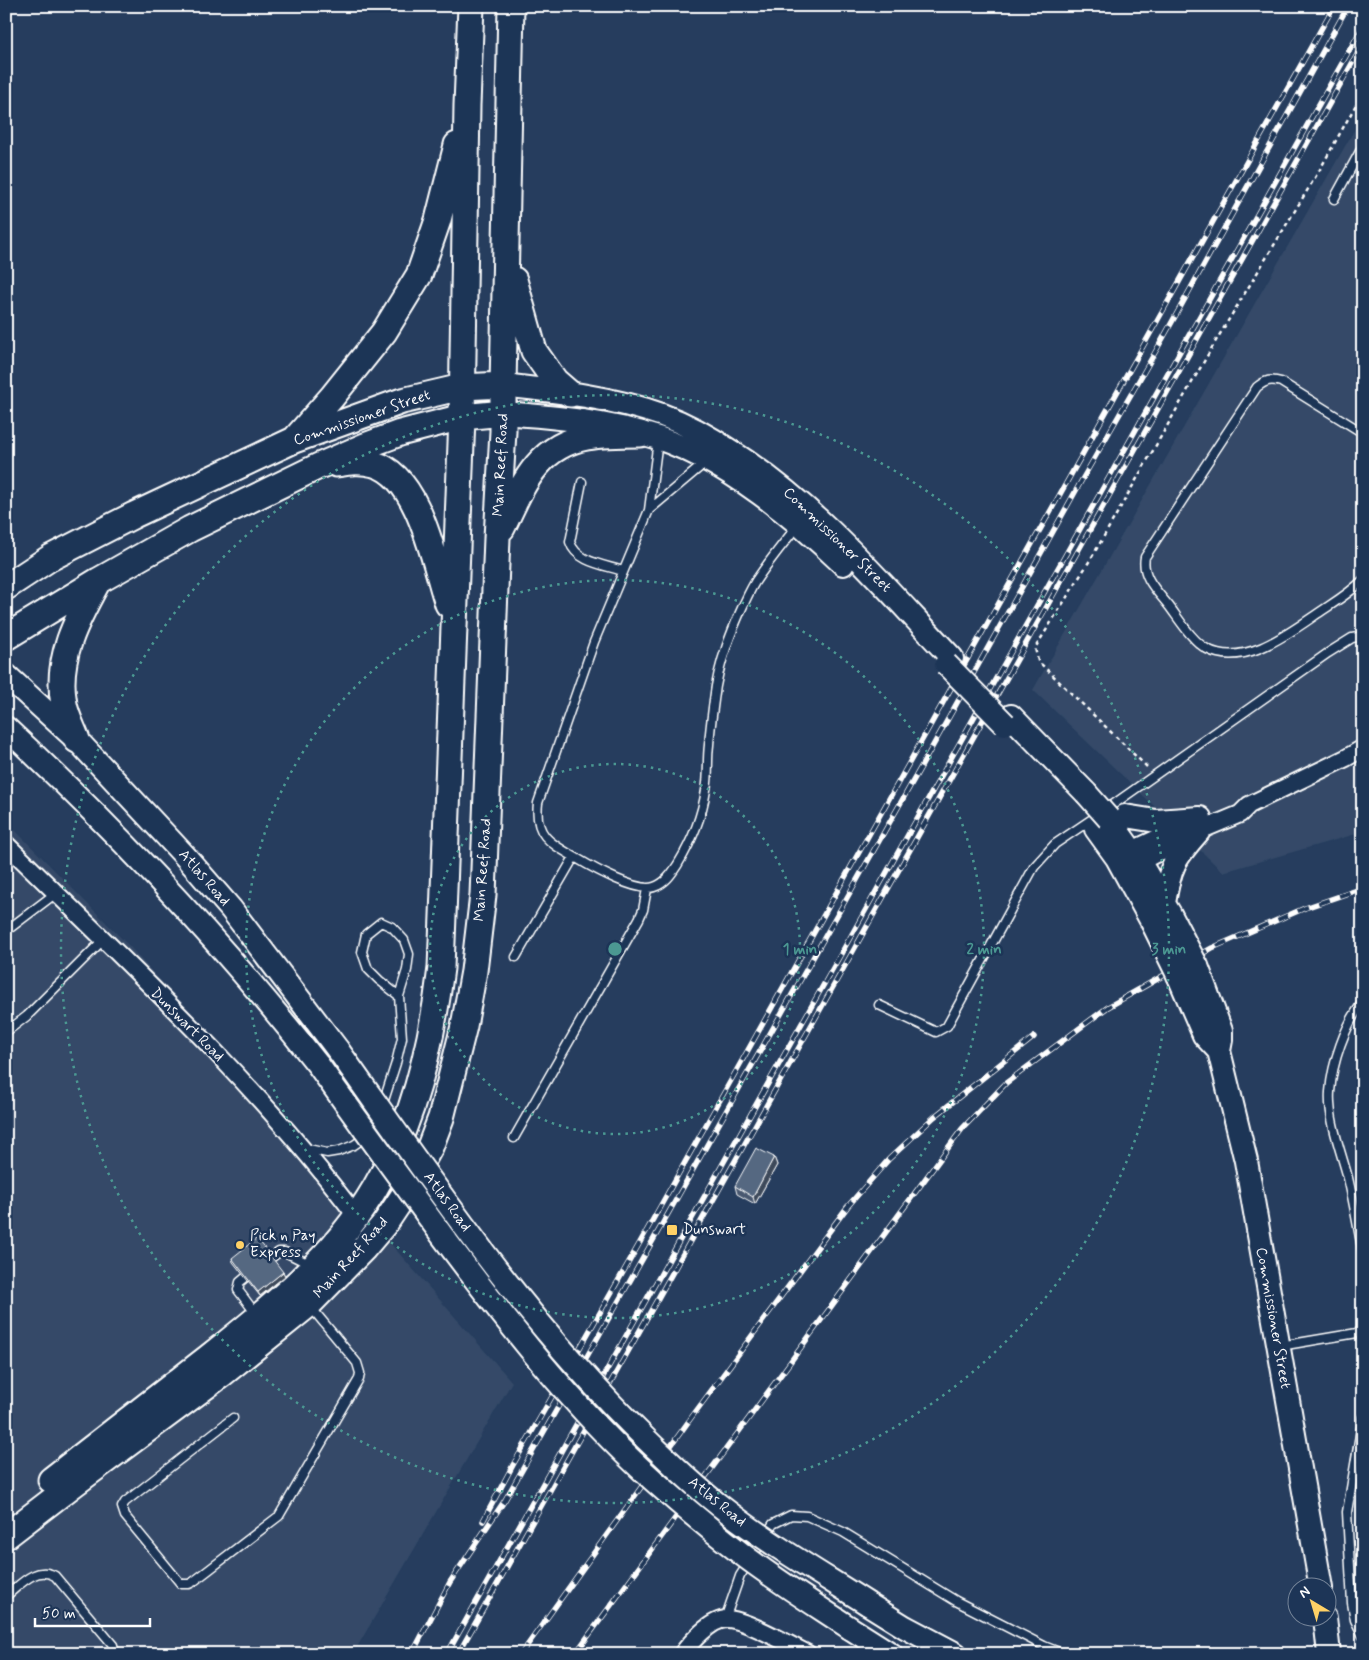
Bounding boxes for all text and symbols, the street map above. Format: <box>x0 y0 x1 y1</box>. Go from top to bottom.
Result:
street label: Commissioner Street <box>291 385 433 451</box>
street label: Main Reef Road <box>488 413 514 517</box>
street label: Commissioner Street <box>779 483 896 597</box>
street label: Main Reef Road <box>469 818 497 922</box>
street label: Atlas Road <box>174 845 234 911</box>
centre of rings <box>606 940 624 958</box>
text: 1 min <box>783 940 817 960</box>
text: 2 min <box>966 940 1002 960</box>
text: 3 min <box>1152 940 1186 960</box>
street label: Dunswart Road <box>146 984 228 1066</box>
street label: Atlas Road <box>419 1168 475 1236</box>
street label: Main Reef Road <box>309 1213 393 1303</box>
place label: Dunswart <box>683 1220 746 1240</box>
marker: Dunswart <box>665 1223 679 1237</box>
place label: Pick n Pay Express <box>250 1226 315 1263</box>
marker: Pick n Pay Express <box>234 1239 246 1251</box>
street label: Commissioner Street <box>1251 1246 1295 1391</box>
street label: Atlas Road <box>684 1472 750 1532</box>
north arrow <box>1286 1578 1336 1628</box>
text: N <box>1295 1583 1314 1603</box>
scale bar <box>35 1595 150 1627</box>
text: 50 m <box>42 1604 76 1624</box>

